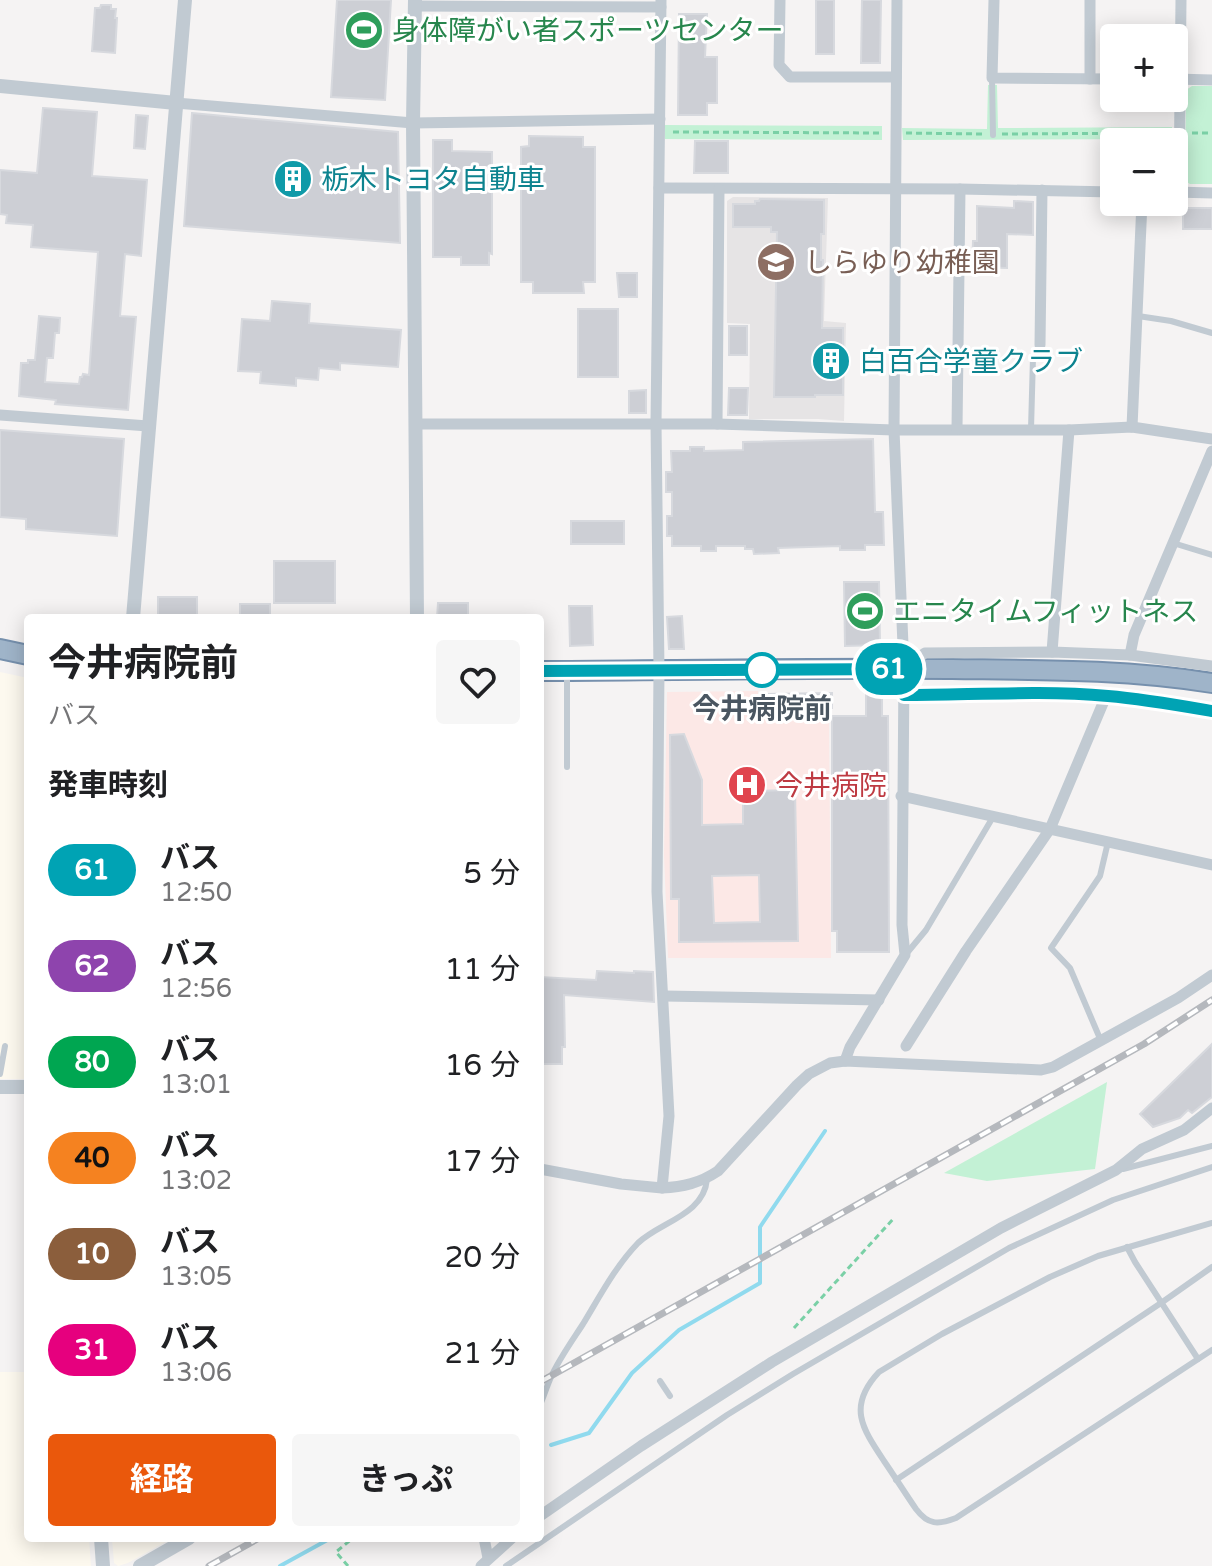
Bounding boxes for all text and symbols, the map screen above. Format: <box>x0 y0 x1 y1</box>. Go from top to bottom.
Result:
sports icon: 身体障がい者スポーツセンター <box>343 9 385 51</box>
place label: 身体障がい者スポーツセンター <box>392 14 783 48</box>
map controls <box>1100 24 1188 216</box>
button: + <box>1100 24 1188 112</box>
button: − <box>1100 128 1188 216</box>
building icon: 栃木トヨタ自動車 <box>272 158 314 200</box>
place label: 栃木トヨタ自動車 <box>321 163 545 197</box>
school or university icon: しらゆり幼稚園 <box>755 241 797 283</box>
place label: しらゆり幼稚園 <box>804 246 1000 280</box>
building icon: 白百合学童クラブ <box>810 340 852 382</box>
place label: 白百合学童クラブ <box>859 345 1083 379</box>
sports icon: エニタイムフィットネス <box>844 590 886 632</box>
place label: エニタイムフィットネス <box>893 595 1198 629</box>
button: heart <box>436 640 520 724</box>
text: 今井病院前 <box>48 641 238 687</box>
line badge: 61 <box>853 643 925 695</box>
text: 61 <box>871 652 907 686</box>
marker: 今井病院前 <box>745 653 779 687</box>
place label: 今井病院前 <box>692 692 832 726</box>
text: バス <box>48 700 100 731</box>
hospital icon: 今井病院 <box>726 764 768 806</box>
text: 発車時刻 <box>48 767 168 804</box>
place label: 今井病院 <box>775 769 887 803</box>
text: バス <box>160 840 220 877</box>
text: 61 <box>74 853 110 887</box>
text: 5 分 <box>463 855 520 892</box>
text: 12:50 <box>160 877 232 908</box>
text: バス <box>160 936 220 973</box>
text: 62 <box>74 949 110 983</box>
text: 11 分 <box>445 951 520 988</box>
text: 12:56 <box>160 973 232 1004</box>
text: バス <box>160 1032 220 1069</box>
text: 80 <box>74 1045 110 1079</box>
text: 16 分 <box>445 1047 520 1084</box>
text: 13:01 <box>160 1069 232 1100</box>
text: バス <box>160 1128 220 1165</box>
text: 40 <box>74 1141 110 1175</box>
text: 17 分 <box>445 1143 520 1180</box>
text: 13:02 <box>160 1165 232 1196</box>
text: バス <box>160 1224 220 1261</box>
text: 10 <box>74 1237 110 1271</box>
text: 20 分 <box>445 1239 520 1276</box>
text: 13:05 <box>160 1261 232 1292</box>
text: バス <box>160 1320 220 1357</box>
text: 31 <box>74 1333 110 1367</box>
text: 21 分 <box>445 1335 520 1372</box>
text: 13:06 <box>160 1357 232 1388</box>
button: 経路 <box>48 1434 276 1526</box>
button: きっぷ <box>292 1434 520 1526</box>

